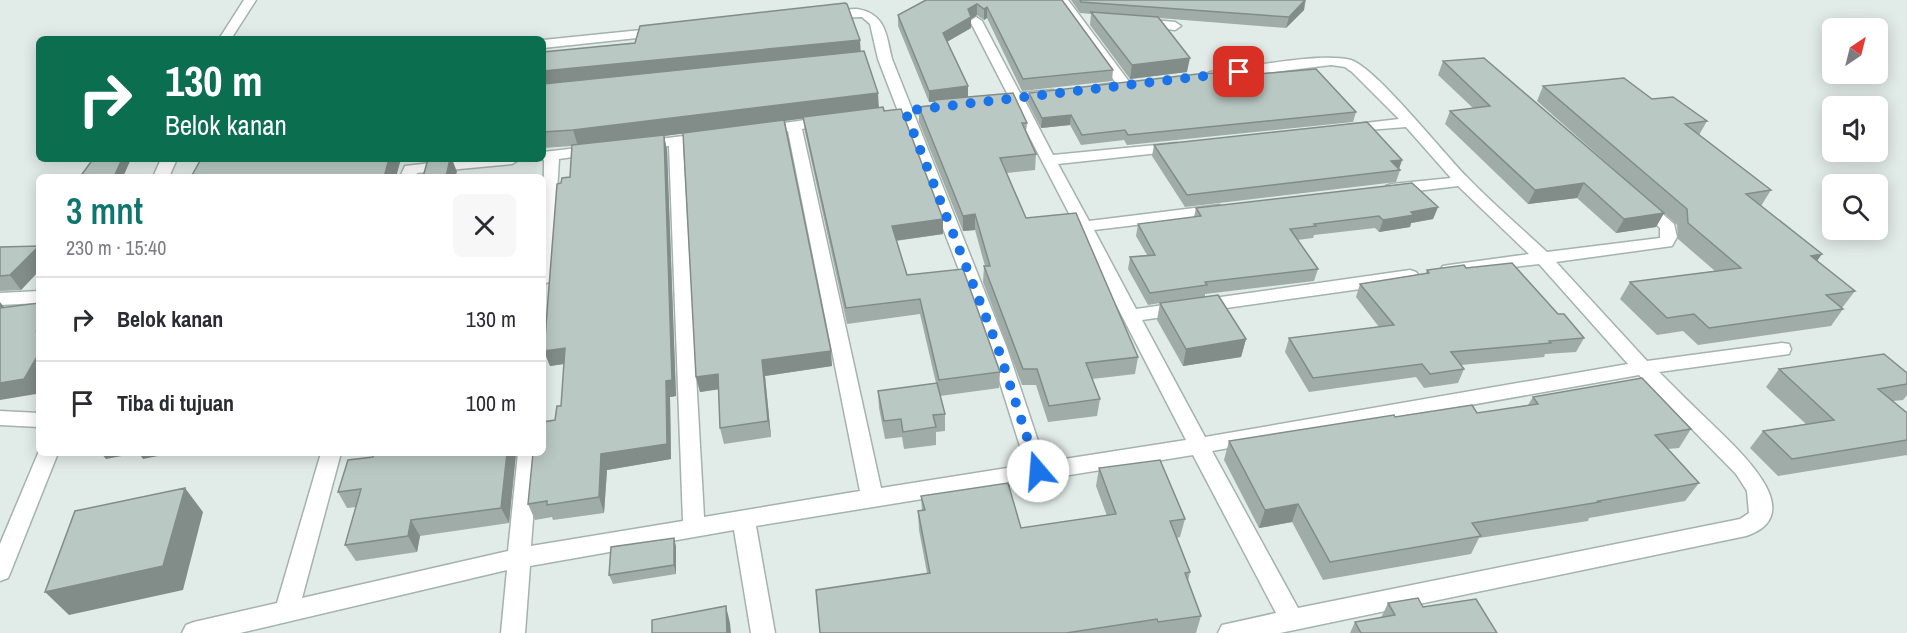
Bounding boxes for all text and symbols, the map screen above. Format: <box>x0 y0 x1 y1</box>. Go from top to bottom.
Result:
north arrow <box>1822 18 1888 84</box>
map controls <box>1822 18 1888 240</box>
pin <box>1213 46 1264 97</box>
text: 130 m <box>165 53 263 109</box>
icon: arrive <box>1222 55 1255 88</box>
icon: right <box>66 60 144 138</box>
button: sound <box>1822 96 1888 162</box>
text: Belok kanan <box>165 107 287 143</box>
button: search <box>1822 174 1888 240</box>
text: 3 mnt <box>66 187 143 235</box>
button: close <box>453 194 516 257</box>
text: 230 m · 15:40 <box>66 234 166 261</box>
icon: right <box>66 303 99 336</box>
text: Belok kanan <box>117 304 223 334</box>
text: 130 m <box>466 304 516 334</box>
icon: arrive <box>66 387 99 420</box>
text: Tiba di tujuan <box>117 388 234 418</box>
text: 100 m <box>466 388 516 418</box>
position arrow <box>1006 439 1070 503</box>

